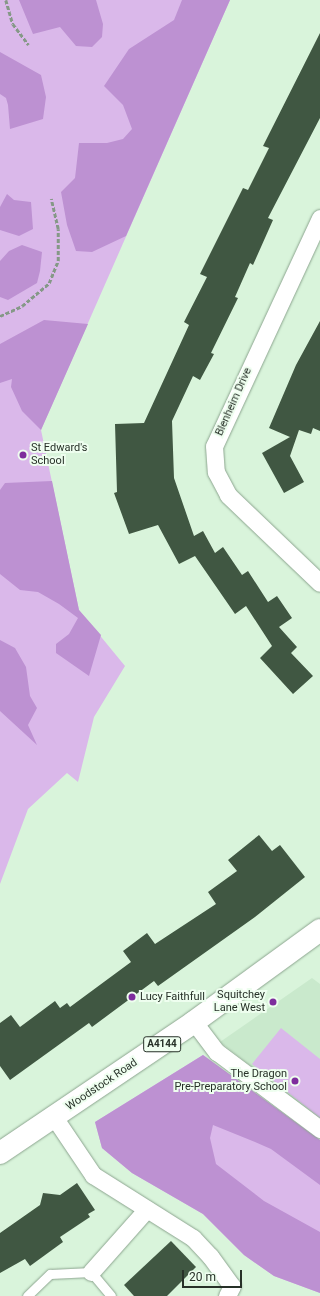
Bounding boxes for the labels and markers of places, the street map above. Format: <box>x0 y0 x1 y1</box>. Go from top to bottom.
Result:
place label: St Edward's School <box>31 442 87 468</box>
marker: St Edward's School <box>18 450 28 460</box>
place label: Squitchey Lane West <box>214 989 265 1015</box>
place label: Lucy Faithfull <box>140 990 205 1004</box>
marker: Lucy Faithfull <box>127 992 137 1002</box>
marker: Squitchey Lane West <box>268 997 278 1007</box>
place label: The Dragon Pre-Preparatory School <box>174 1068 287 1094</box>
marker: The Dragon Pre-Preparatory School <box>290 1076 300 1086</box>

